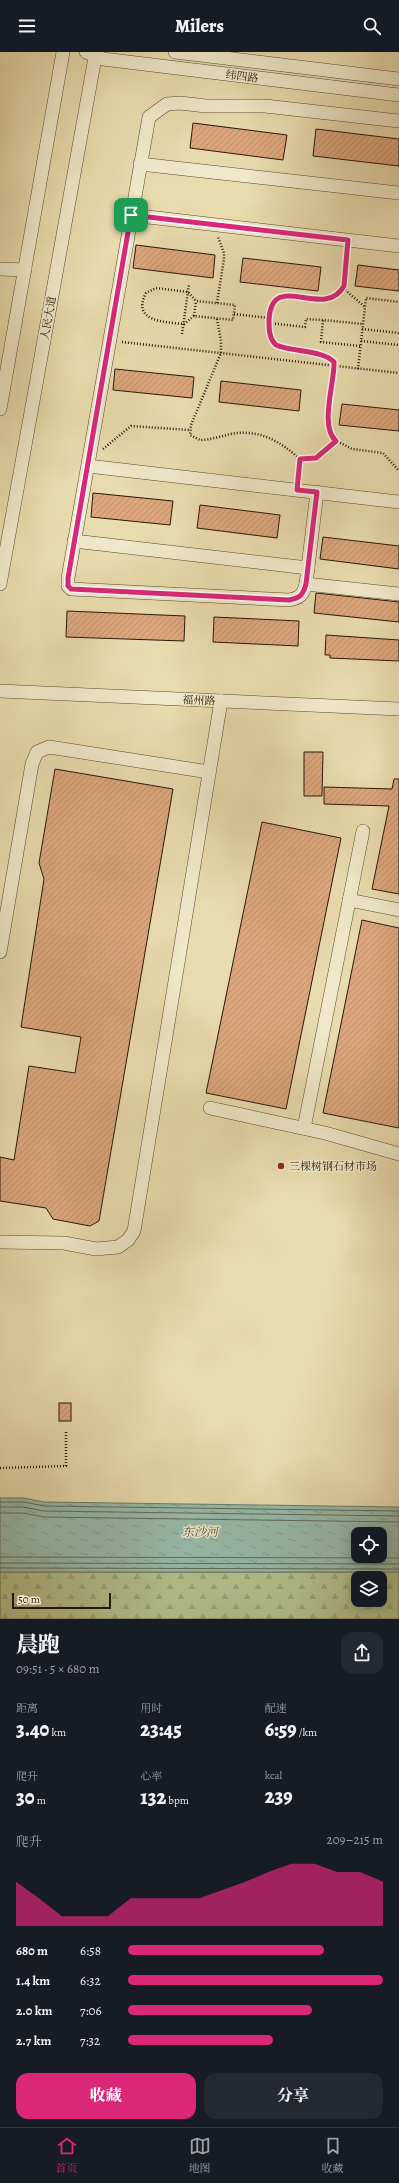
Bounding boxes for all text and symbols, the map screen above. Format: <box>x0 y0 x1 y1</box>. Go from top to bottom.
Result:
text: Milers <box>175 14 224 38</box>
icon: menu <box>16 15 38 37</box>
icon: search <box>361 15 383 37</box>
street label: 纬四路 <box>225 67 259 86</box>
pin <box>114 198 148 232</box>
icon: arrive <box>120 204 142 226</box>
street label: 人民大道 <box>37 295 60 341</box>
street label: 福州路 <box>182 692 216 709</box>
place label: 三棵树钢石材市场 <box>289 1159 377 1174</box>
marker: 三棵树钢石材市场 <box>276 1161 286 1171</box>
water label: 东沙河 <box>182 1524 220 1540</box>
map controls <box>351 1527 387 1607</box>
button: locate <box>351 1527 387 1563</box>
button: layers <box>351 1571 387 1607</box>
scale bar <box>12 1591 111 1610</box>
text: 50 m <box>18 1592 40 1607</box>
text: 晨跑 <box>16 1630 60 1660</box>
button: share <box>341 1632 383 1674</box>
text: 09:51 · 5 × 680 m <box>16 1660 100 1677</box>
text: 距离 <box>16 1701 38 1716</box>
text: 用时 <box>140 1701 162 1716</box>
text: 配速 <box>265 1701 287 1716</box>
text: 3.40 <box>16 1716 49 1743</box>
text: 23:45 <box>140 1716 182 1743</box>
text: 6:59 <box>265 1716 297 1743</box>
text: km <box>49 1725 66 1740</box>
text: /km <box>297 1725 317 1740</box>
text: kcal <box>265 1768 282 1783</box>
text: 爬升 <box>16 1769 38 1784</box>
text: 心率 <box>140 1769 162 1784</box>
text: 239 <box>265 1783 293 1810</box>
text: 30 <box>16 1784 35 1811</box>
text: 132 <box>140 1784 166 1811</box>
text: m <box>35 1793 46 1808</box>
text: bpm <box>166 1793 189 1808</box>
text: 209–215 m <box>326 1831 383 1848</box>
text: 爬升 <box>16 1833 42 1850</box>
text: 680 m <box>16 1942 48 1959</box>
text: 6:58 <box>80 1942 101 1959</box>
text: 1.4 km <box>16 1972 50 1989</box>
text: 6:32 <box>80 1972 101 1989</box>
text: 2.0 km <box>16 2002 52 2019</box>
text: 7:06 <box>80 2002 102 2019</box>
text: 2.7 km <box>16 2032 51 2049</box>
text: 7:32 <box>80 2032 100 2049</box>
button: 收藏 <box>16 2073 196 2119</box>
button: 分享 <box>204 2073 383 2119</box>
tab: 首页 <box>56 2135 78 2176</box>
tab: 地图 <box>189 2135 211 2176</box>
tab: 收藏 <box>322 2135 344 2176</box>

